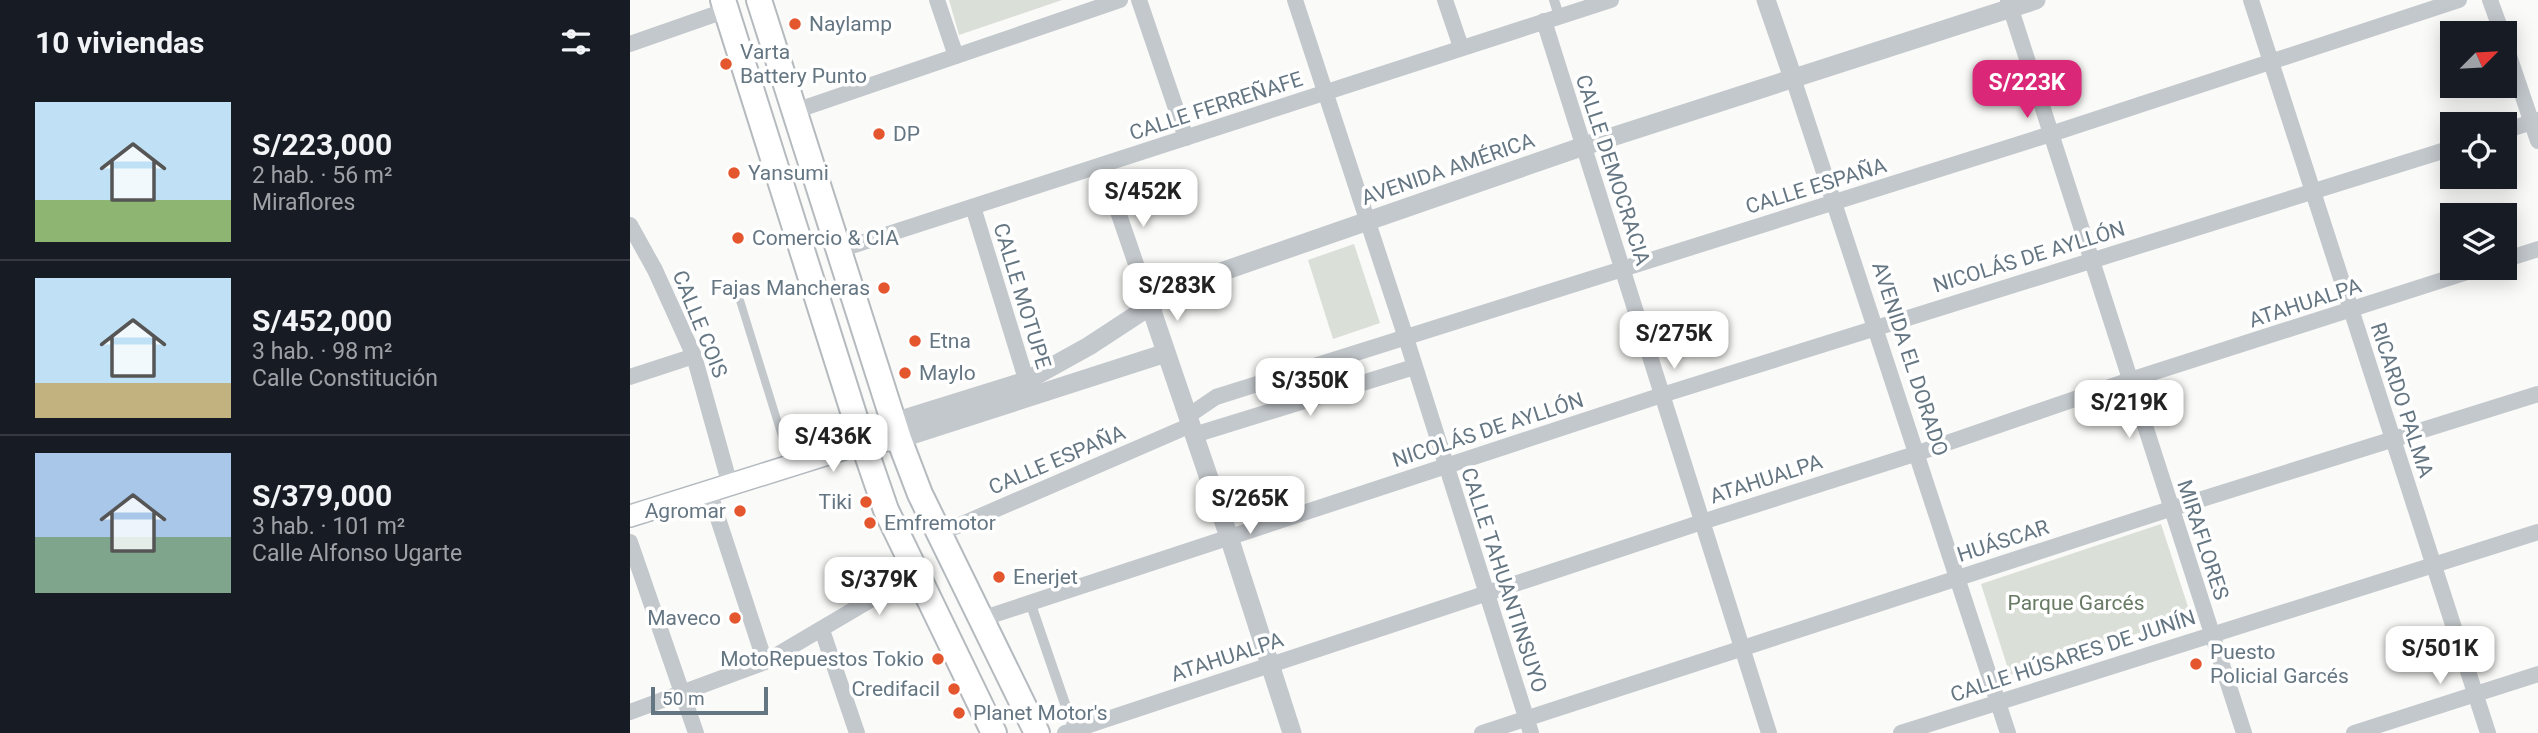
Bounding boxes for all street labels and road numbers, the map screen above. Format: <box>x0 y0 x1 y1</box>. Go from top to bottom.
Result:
street label: CALLE FERREÑAFE <box>1126 67 1306 145</box>
street label: CALLE DEMOCRACIA <box>1571 72 1655 269</box>
street label: AVENIDA AMÉRICA <box>1358 128 1538 210</box>
street label: CALLE ESPAÑA <box>1743 153 1890 219</box>
street label: NICOLÁS DE AYLLÓN <box>1930 216 2128 298</box>
street label: CALLE MOTUPE <box>988 220 1056 372</box>
street label: AVENIDA EL DORADO <box>1867 259 1953 459</box>
street label: CALLE COIS <box>668 267 732 381</box>
street label: ATAHUALPA <box>2246 273 2364 332</box>
street label: RICARDO PALMA <box>2366 320 2438 481</box>
street label: NICOLÁS DE AYLLÓN <box>1389 388 1587 472</box>
street label: CALLE ESPAÑA <box>985 420 1129 500</box>
street label: ATAHUALPA <box>1707 449 1825 508</box>
street label: CALLE TAHUANTINSUYO <box>1456 465 1552 695</box>
street label: MIRAFLORES <box>2172 477 2234 603</box>
street label: HUÁSCAR <box>1954 515 2052 567</box>
street label: CALLE HÚSARES DE JUNÍN <box>1947 605 2199 707</box>
street label: ATAHUALPA <box>1168 627 1286 686</box>

